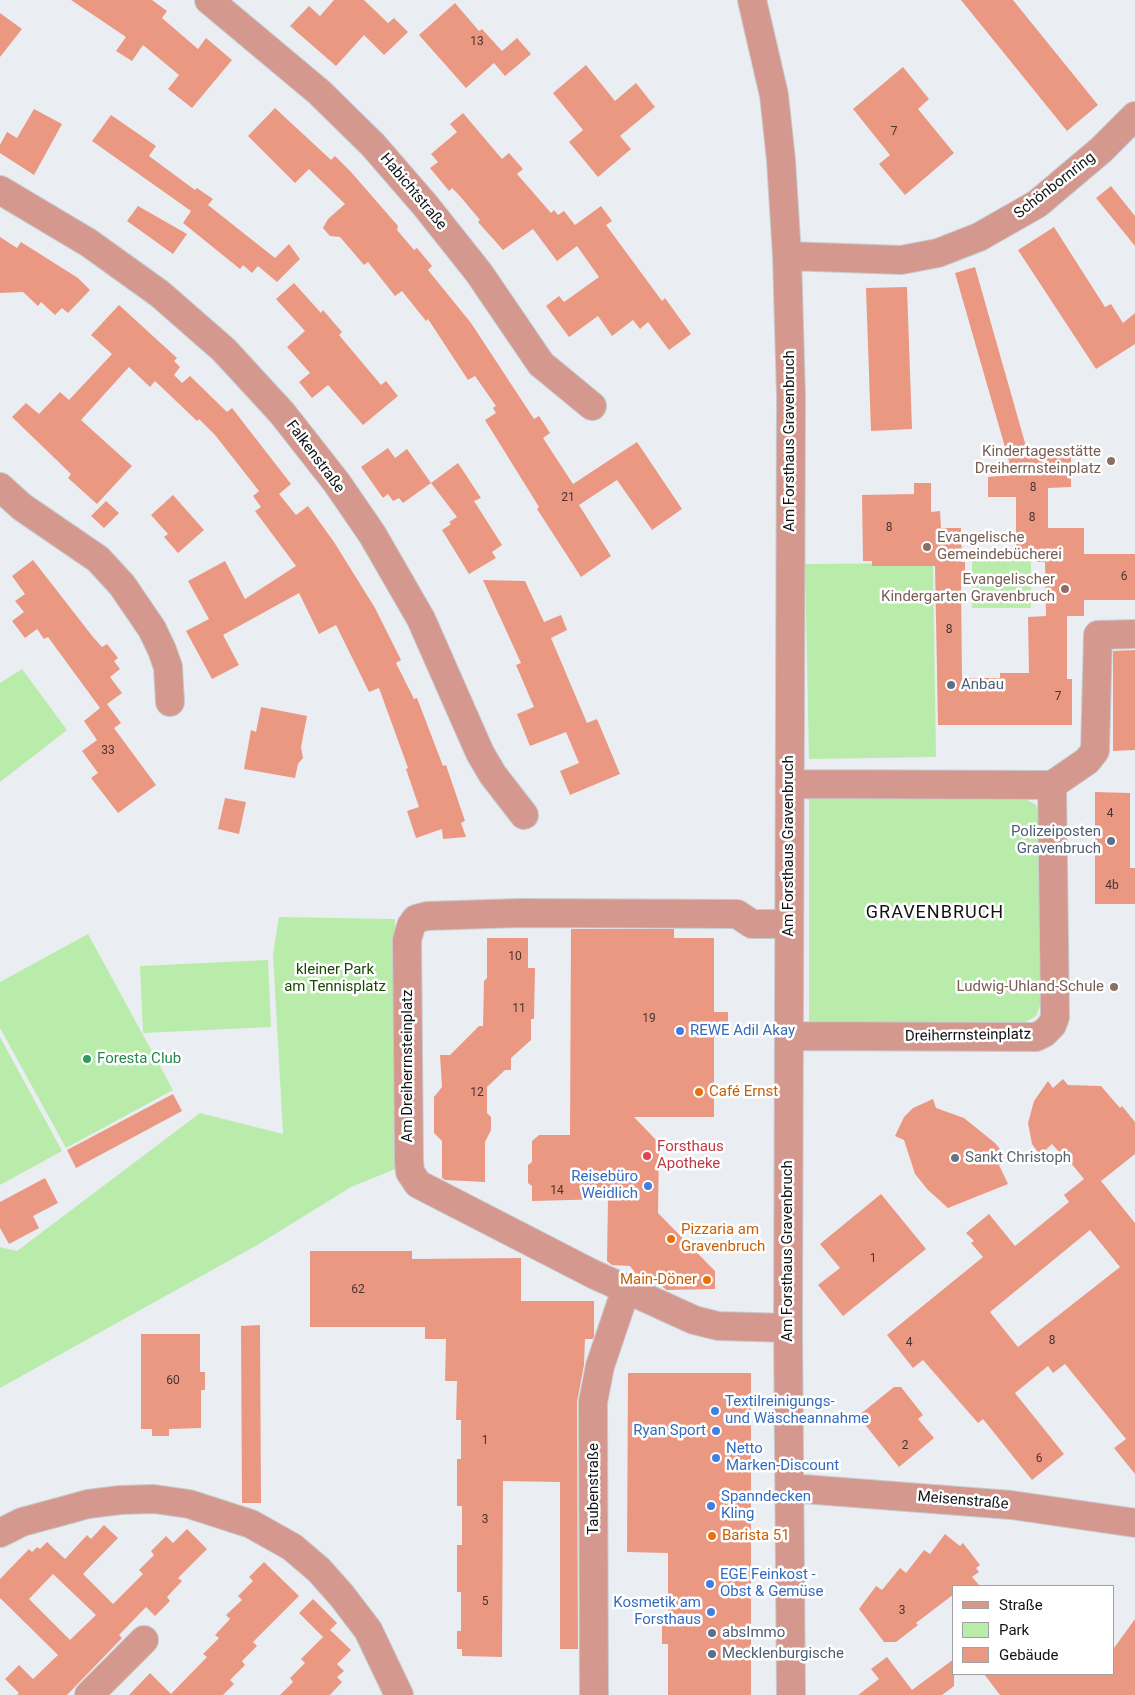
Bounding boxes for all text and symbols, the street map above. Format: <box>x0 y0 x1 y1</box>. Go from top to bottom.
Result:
house number: 13 <box>470 35 484 49</box>
house number: 7 <box>891 125 897 139</box>
street label: Schönbornring <box>1011 149 1099 223</box>
street label: Habichtstraße <box>376 150 450 234</box>
street label: Am Forsthaus Gravenbruch <box>781 350 799 532</box>
street label: Falkenstraße <box>282 417 348 497</box>
place label: Kindertagesstätte Dreiherrnsteinplatz <box>975 443 1101 478</box>
marker: Kindertagesstätte Dreiherrnsteinplatz <box>1105 455 1117 467</box>
house number: 8 <box>1030 481 1036 495</box>
house number: 21 <box>561 491 575 505</box>
house number: 8 <box>1029 511 1035 525</box>
house number: 8 <box>886 521 892 535</box>
place label: Evangelische Gemeindebücherei <box>937 529 1062 564</box>
marker: Evangelische Gemeindebücherei <box>921 541 933 553</box>
house number: 6 <box>1121 570 1127 584</box>
place label: Evangelischer Kindergarten Gravenbruch <box>881 571 1055 606</box>
marker: Evangelischer Kindergarten Gravenbruch <box>1059 583 1071 595</box>
house number: 8 <box>946 623 952 637</box>
place label: Anbau <box>961 676 1004 694</box>
marker: Anbau <box>945 679 957 691</box>
house number: 7 <box>1055 690 1061 704</box>
house number: 33 <box>101 744 115 758</box>
street label: Am Forsthaus Gravenbruch <box>780 755 798 937</box>
house number: 4 <box>1107 807 1113 821</box>
place label: Polizeiposten Gravenbruch <box>1011 823 1101 858</box>
marker: Polizeiposten Gravenbruch <box>1105 835 1117 847</box>
house number: 4b <box>1105 879 1119 893</box>
district label: GRAVENBRUCH <box>864 902 1006 924</box>
house number: 10 <box>508 950 522 964</box>
park label: kleiner Park am Tennisplatz <box>284 961 386 996</box>
place label: Ludwig-Uhland-Schule <box>956 978 1104 996</box>
marker: Ludwig-Uhland-Schule <box>1108 981 1120 993</box>
street label: Am Dreiherrnsteinplatz <box>399 990 417 1142</box>
house number: 11 <box>512 1002 526 1016</box>
house number: 19 <box>642 1012 656 1026</box>
place label: REWE Adil Akay <box>690 1022 795 1040</box>
marker: REWE Adil Akay <box>674 1025 686 1037</box>
street label: Dreiherrnsteinplatz <box>905 1026 1031 1046</box>
place label: Foresta Club <box>97 1050 181 1068</box>
marker: Foresta Club <box>81 1053 93 1065</box>
place label: Café Ernst <box>709 1083 778 1101</box>
house number: 12 <box>470 1086 484 1100</box>
marker: Café Ernst <box>693 1086 705 1098</box>
place label: Forsthaus Apotheke <box>657 1138 724 1173</box>
place label: Sankt Christoph <box>965 1149 1071 1167</box>
marker: Forsthaus Apotheke <box>641 1150 653 1162</box>
marker: Sankt Christoph <box>949 1152 961 1164</box>
street label: Am Forsthaus Gravenbruch <box>779 1160 797 1342</box>
place label: Reisebüro Weidlich <box>571 1168 638 1203</box>
marker: Reisebüro Weidlich <box>642 1180 654 1192</box>
house number: 14 <box>550 1184 564 1198</box>
place label: Pizzaria am Gravenbruch <box>681 1221 765 1256</box>
marker: Pizzaria am Gravenbruch <box>665 1233 677 1245</box>
house number: 1 <box>870 1252 876 1266</box>
place label: Main-Döner <box>620 1271 697 1289</box>
marker: Main-Döner <box>701 1274 713 1286</box>
house number: 62 <box>351 1283 365 1297</box>
house number: 8 <box>1049 1334 1055 1348</box>
house number: 4 <box>906 1336 912 1350</box>
house number: 60 <box>166 1374 180 1388</box>
place label: Textilreinigungs- und Wäscheannahme <box>725 1393 869 1428</box>
marker: Textilreinigungs- und Wäscheannahme <box>709 1405 721 1417</box>
place label: Ryan Sport <box>633 1422 706 1440</box>
marker: Ryan Sport <box>710 1425 722 1437</box>
house number: 1 <box>482 1434 488 1448</box>
house number: 2 <box>902 1439 908 1453</box>
place label: Netto Marken-Discount <box>726 1440 839 1475</box>
street label: Taubenstraße <box>585 1443 603 1535</box>
marker: Netto Marken-Discount <box>710 1452 722 1464</box>
house number: 6 <box>1036 1452 1042 1466</box>
place label: Spanndecken Kling <box>721 1488 811 1523</box>
street label: Meisenstraße <box>917 1488 1009 1514</box>
marker: Spanndecken Kling <box>705 1500 717 1512</box>
house number: 3 <box>482 1513 488 1527</box>
place label: Barista 51 <box>722 1527 790 1545</box>
marker: Barista 51 <box>706 1530 718 1542</box>
place label: EGE Feinkost - Obst & Gemüse <box>720 1566 823 1601</box>
marker: EGE Feinkost - Obst & Gemüse <box>704 1578 716 1590</box>
legend <box>952 1585 1115 1675</box>
place label: Kosmetik am Forsthaus <box>613 1594 701 1629</box>
house number: 5 <box>482 1595 488 1609</box>
text: Straße <box>999 1596 1043 1614</box>
house number: 3 <box>899 1604 905 1618</box>
marker: Kosmetik am Forsthaus <box>705 1606 717 1618</box>
text: Park <box>999 1621 1029 1639</box>
place label: absImmo <box>722 1624 785 1642</box>
marker: absImmo <box>706 1627 718 1639</box>
place label: Mecklenburgische <box>722 1645 844 1663</box>
text: Gebäude <box>999 1646 1058 1664</box>
marker: Mecklenburgische <box>706 1648 718 1660</box>

